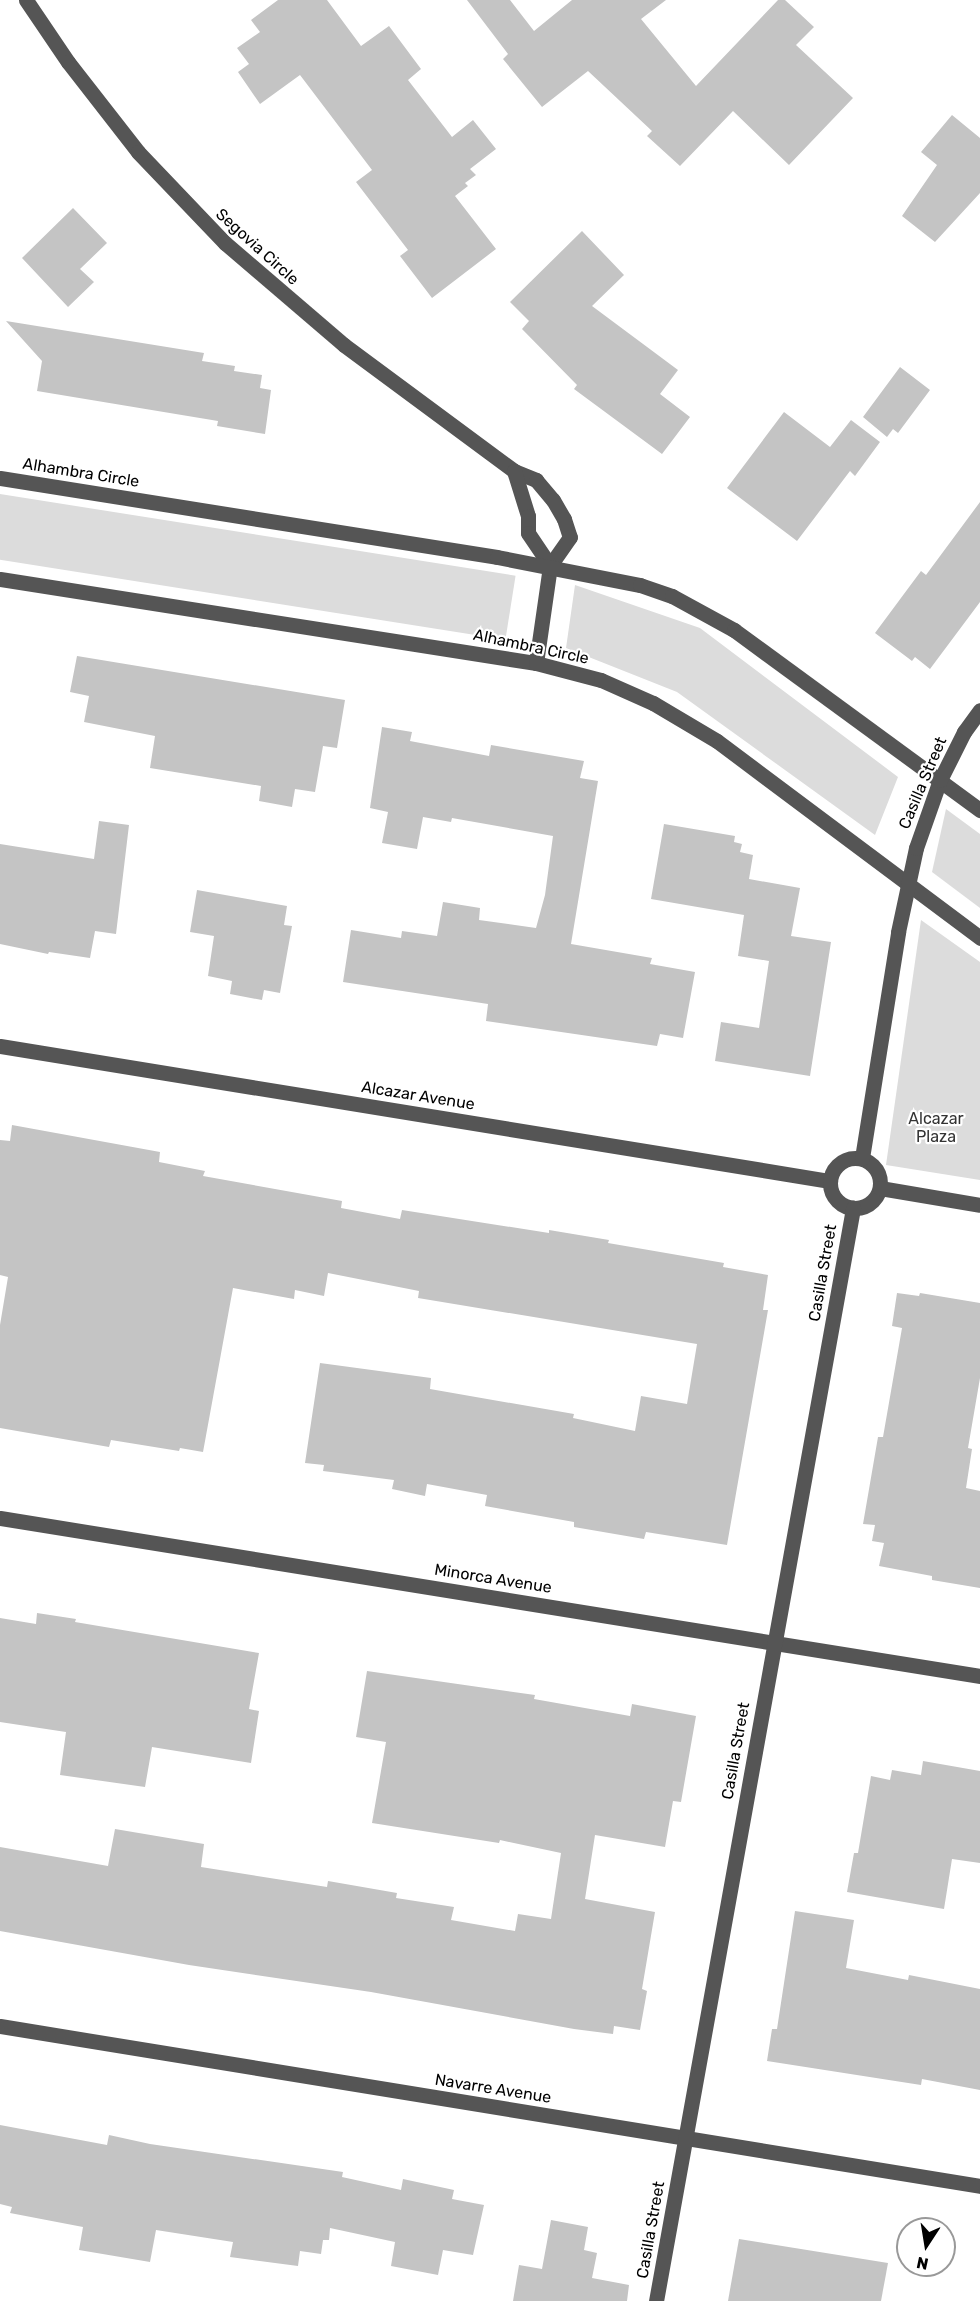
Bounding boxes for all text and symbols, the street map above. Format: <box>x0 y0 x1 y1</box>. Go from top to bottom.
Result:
street label: Segovia Circle <box>212 205 302 289</box>
street label: Alhambra Circle <box>21 454 141 492</box>
street label: Alhambra Circle <box>471 625 591 669</box>
street label: Casilla Street <box>895 734 951 832</box>
street label: Alcazar Avenue <box>360 1078 476 1114</box>
park label: Alcazar Plaza <box>908 1109 964 1147</box>
street label: Casilla Street <box>805 1223 841 1323</box>
street label: Minorca Avenue <box>433 1560 553 1598</box>
street label: Casilla Street <box>718 1701 754 1801</box>
street label: Navarre Avenue <box>433 2070 553 2108</box>
street label: Casilla Street <box>633 2180 669 2280</box>
north arrow <box>896 2217 956 2277</box>
text: N <box>915 2253 930 2274</box>

